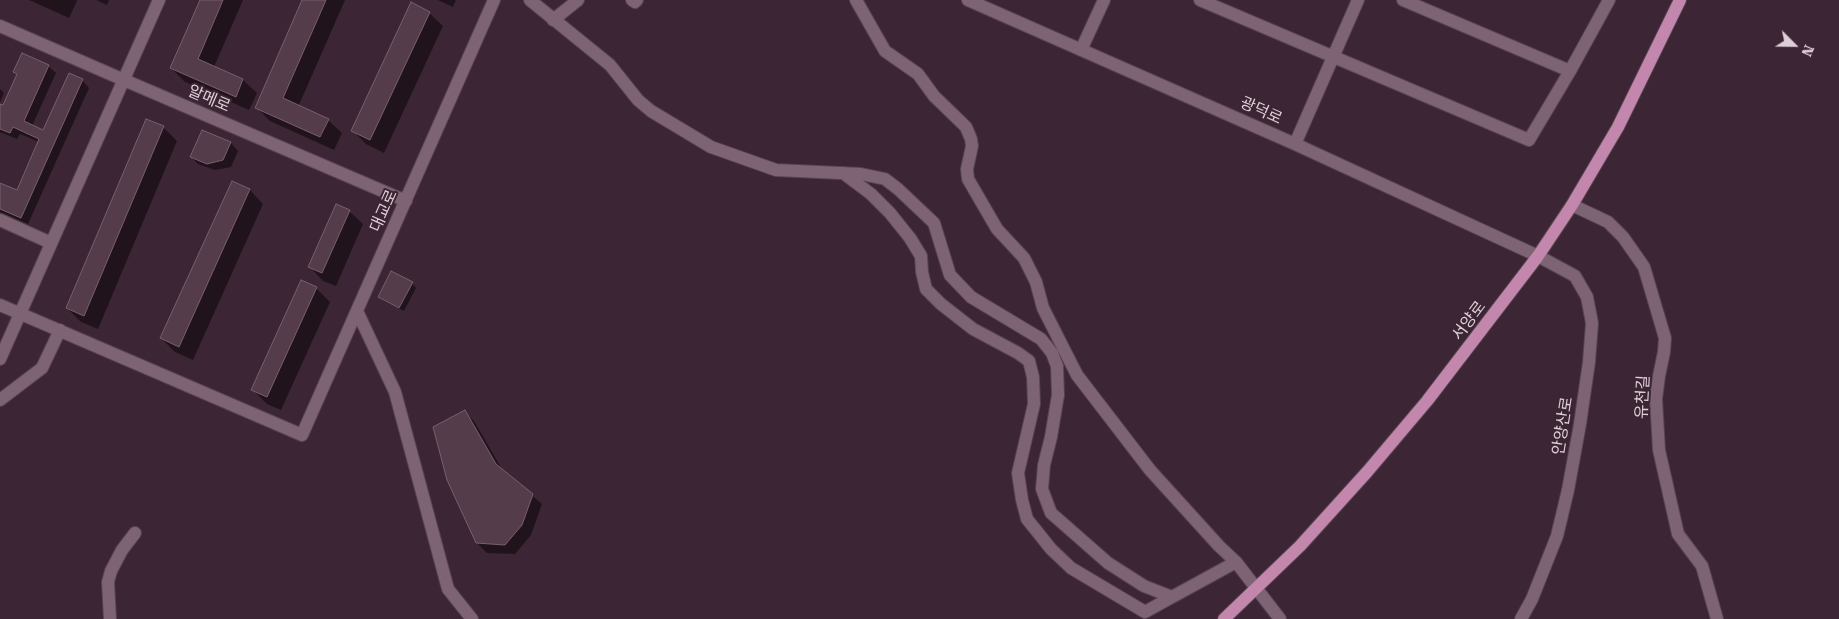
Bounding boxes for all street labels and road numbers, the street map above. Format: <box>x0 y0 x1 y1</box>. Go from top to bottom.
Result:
street label: 알메로 <box>185 82 233 116</box>
street label: 광덕로 <box>1237 93 1285 129</box>
street label: 대교로 <box>366 187 402 235</box>
street label: 서양로 <box>1448 298 1490 344</box>
street label: 유천길 <box>1632 374 1654 420</box>
street label: 안양산로 <box>1549 395 1577 457</box>

